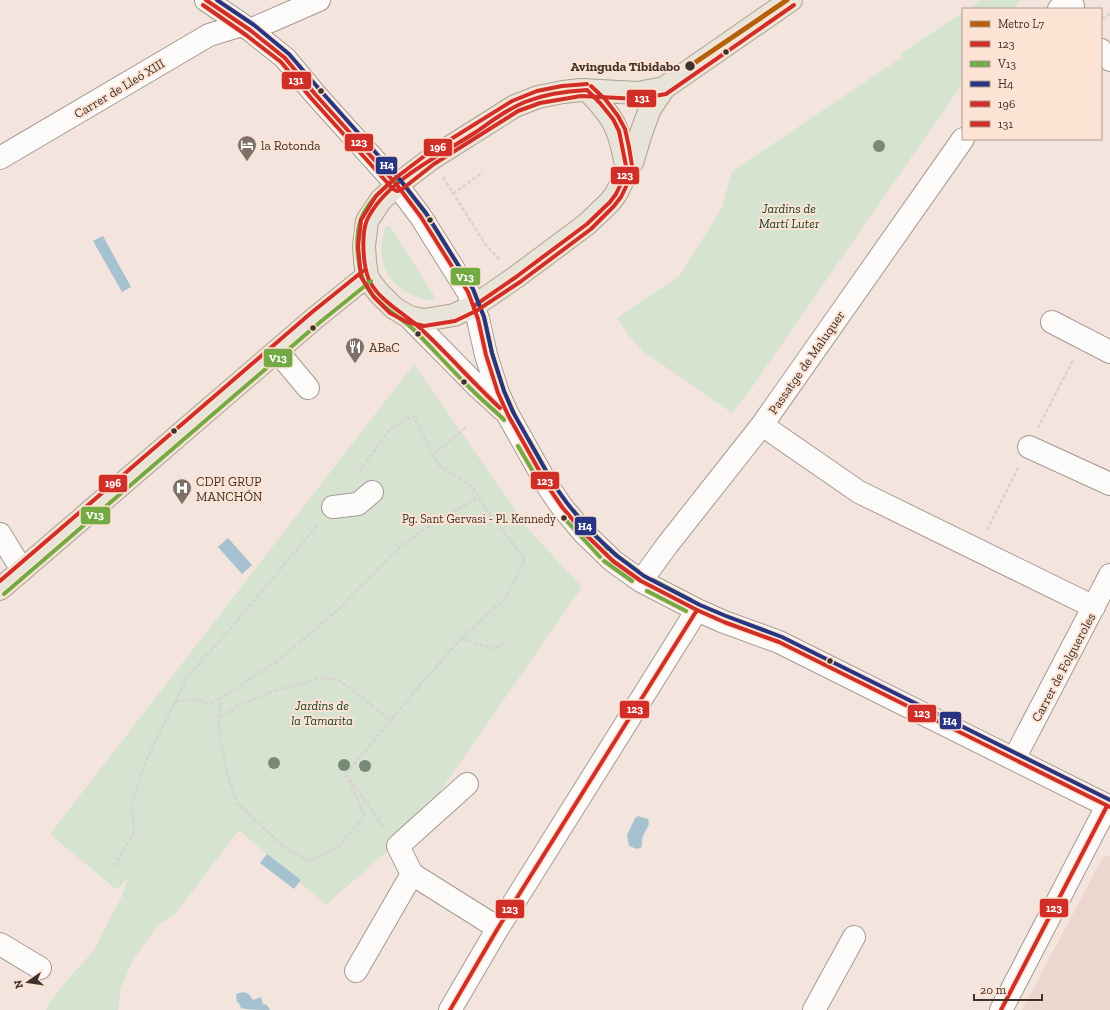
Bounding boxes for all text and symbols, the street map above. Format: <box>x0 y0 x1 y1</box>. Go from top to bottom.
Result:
legend <box>962 8 1102 140</box>
text: Metro L7 <box>998 17 1044 31</box>
text: 123 <box>998 37 1015 51</box>
unlabelled marker <box>721 47 731 57</box>
street label: Carrer de Lleó XIII <box>71 55 167 121</box>
text: V13 <box>997 57 1016 71</box>
place label: Avinguda Tibidabo <box>571 59 680 74</box>
marker: Avinguda Tibidabo <box>683 59 697 73</box>
line badge: 131 <box>281 71 312 90</box>
text: 131 <box>289 74 304 87</box>
text: H4 <box>998 77 1014 91</box>
unlabelled marker <box>316 86 326 96</box>
line badge: 131 <box>626 89 657 108</box>
text: 131 <box>635 92 650 105</box>
text: 196 <box>998 97 1015 111</box>
text: 131 <box>998 117 1013 131</box>
line badge: 123 <box>344 133 374 152</box>
hotel icon: la Rotonda <box>236 134 258 162</box>
text: 123 <box>351 136 367 149</box>
place label: la Rotonda <box>261 138 321 153</box>
line badge: 196 <box>423 138 453 157</box>
text: 196 <box>430 141 446 154</box>
line badge: H4 <box>375 156 398 175</box>
text: H4 <box>380 159 395 172</box>
line badge: 123 <box>610 166 640 185</box>
text: 123 <box>617 169 633 182</box>
park label: Jardins de Martí Luter <box>759 201 820 231</box>
unlabelled marker <box>425 215 435 225</box>
line badge: V13 <box>450 267 481 286</box>
text: V13 <box>456 271 474 284</box>
street label: Passatge de Maluquer <box>765 308 848 417</box>
unlabelled marker <box>308 323 318 333</box>
unlabelled marker <box>413 329 423 339</box>
restaurant icon: ABaC <box>344 336 366 364</box>
place label: ABaC <box>369 340 400 355</box>
line badge: V13 <box>263 348 293 368</box>
text: V13 <box>269 352 287 365</box>
unlabelled marker <box>459 377 469 387</box>
unlabelled marker <box>169 426 179 436</box>
line badge: 123 <box>530 471 560 490</box>
line badge: 196 <box>98 474 128 493</box>
place label: CDPI GRUP MANCHÓN <box>196 474 263 504</box>
text: 123 <box>537 475 553 488</box>
text: 196 <box>105 477 121 490</box>
hospital icon: CDPI GRUP MANCHÓN <box>171 477 193 505</box>
line badge: V13 <box>80 506 111 525</box>
text: V13 <box>86 509 104 522</box>
place label: Pg. Sant Gervasi - Pl. Kennedy <box>402 512 557 526</box>
marker: Pg. Sant Gervasi - Pl. Kennedy <box>559 513 569 523</box>
line badge: H4 <box>574 516 597 536</box>
text: H4 <box>578 520 593 533</box>
street label: Carrer de Folgueroles <box>1028 610 1099 724</box>
unlabelled marker <box>825 656 835 666</box>
park label: Jardins de la Tamarita <box>291 698 353 728</box>
line badge: 123 <box>619 700 650 719</box>
text: 123 <box>627 703 643 716</box>
line badge: 123 <box>907 704 937 723</box>
text: 123 <box>914 707 930 720</box>
line badge: H4 <box>939 711 962 730</box>
text: H4 <box>943 715 958 728</box>
line badge: 123 <box>1039 898 1069 918</box>
line badge: 123 <box>495 899 525 919</box>
text: 123 <box>1046 902 1062 915</box>
text: 123 <box>502 903 518 916</box>
north arrow <box>8 962 48 1002</box>
scale bar <box>974 976 1042 1002</box>
text: N <box>11 978 26 990</box>
text: 20 m <box>980 983 1007 997</box>

